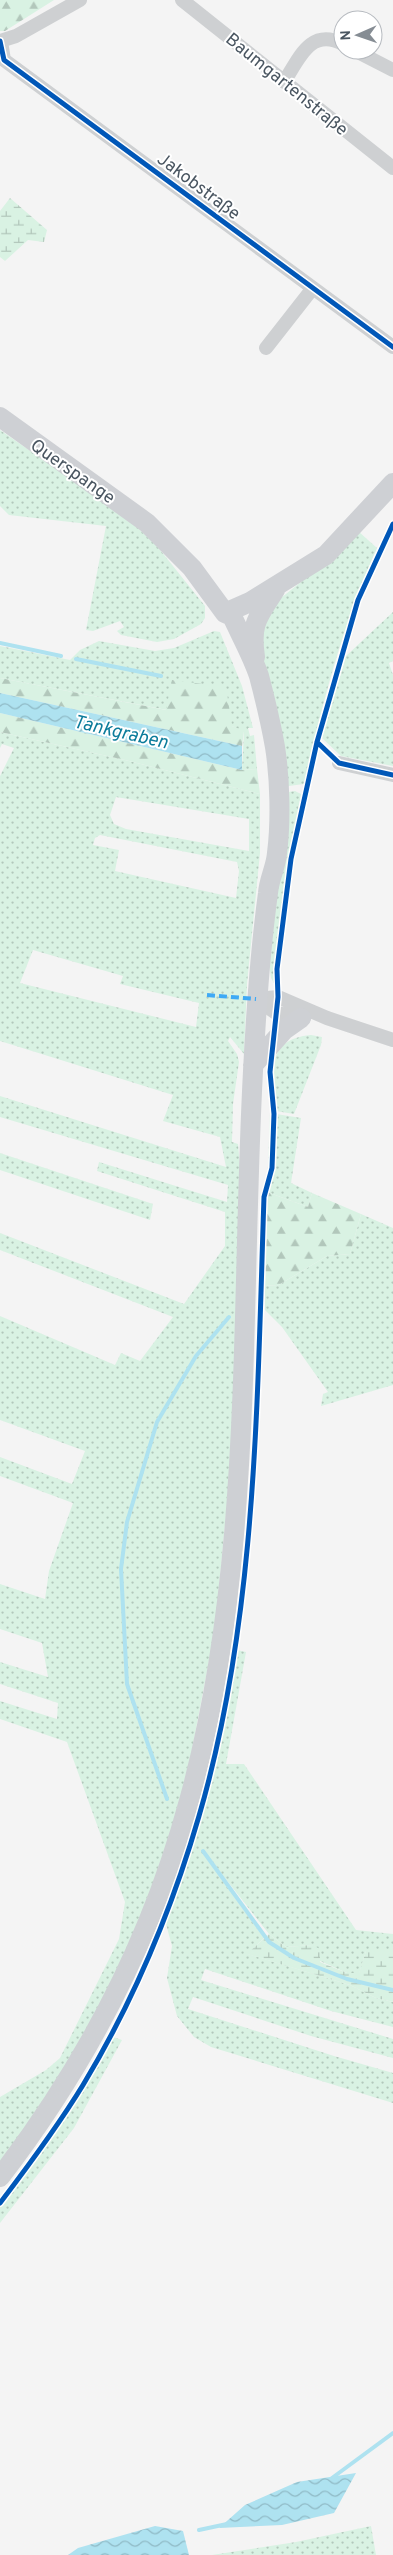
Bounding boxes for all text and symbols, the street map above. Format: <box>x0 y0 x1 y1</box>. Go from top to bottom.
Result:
north arrow <box>333 10 383 60</box>
street label: Baumgartenstraße <box>220 29 352 142</box>
text: N <box>338 30 355 41</box>
street label: Jakobstraße <box>152 148 244 226</box>
street label: Querspange <box>25 435 119 510</box>
water label: Tankgraben <box>71 710 171 756</box>

